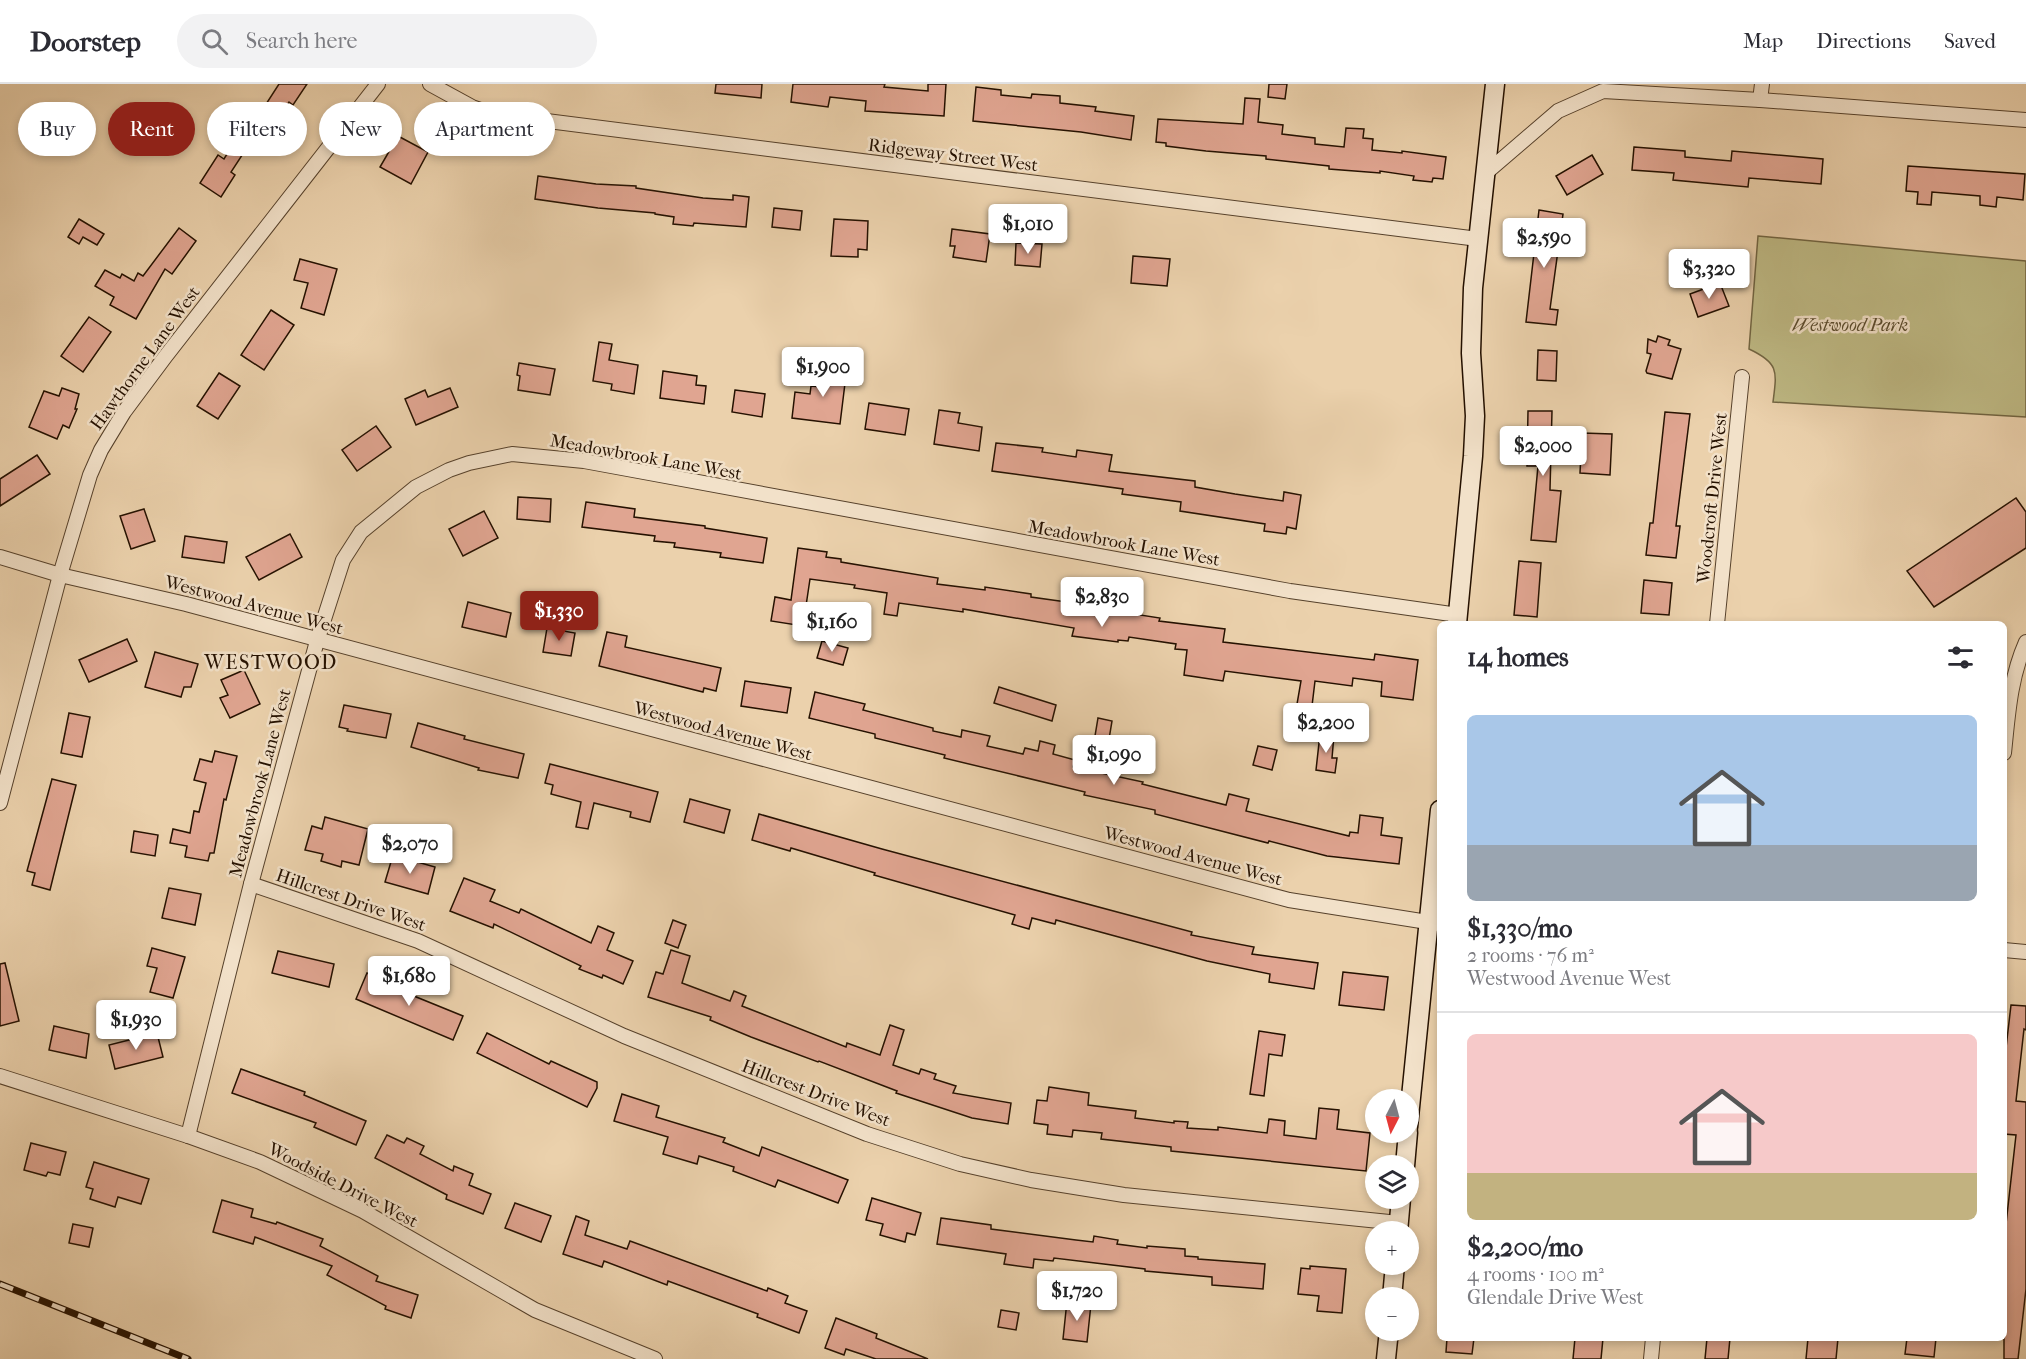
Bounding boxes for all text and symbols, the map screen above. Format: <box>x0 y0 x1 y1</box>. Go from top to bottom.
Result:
search box <box>177 14 597 68</box>
text: Doorstep <box>30 25 141 58</box>
icon: search <box>198 25 231 58</box>
text: Search here <box>246 28 357 54</box>
text: Map <box>1743 29 1783 53</box>
text: Directions <box>1816 29 1911 53</box>
text: Saved <box>1944 29 1996 53</box>
chip: Buy <box>18 102 96 156</box>
chip: Rent <box>108 102 195 156</box>
chip: Filters <box>207 102 307 156</box>
chip: New <box>319 102 402 156</box>
chip: Apartment <box>414 102 555 156</box>
street label: Ridgeway Street West <box>867 135 1040 176</box>
pin: $1,010 <box>979 204 1077 255</box>
text: $1,010 <box>1002 212 1054 235</box>
pin: $2,590 <box>1495 218 1593 269</box>
text: $2,590 <box>1517 226 1571 249</box>
pin: $3,320 <box>1660 249 1758 300</box>
text: $3,320 <box>1683 257 1735 280</box>
street label: Hawthorne Lane West <box>86 282 205 434</box>
park label: Westwood Park <box>1792 315 1908 336</box>
pin: $1,900 <box>774 347 872 398</box>
text: $1,900 <box>796 355 850 378</box>
street label: Woodcroft Drive West <box>1693 411 1732 585</box>
pin: $2,000 <box>1494 426 1592 477</box>
street label: Meadowbrook Lane West <box>548 430 744 485</box>
text: $2,000 <box>1514 434 1572 457</box>
street label: Meadowbrook Lane West <box>1026 516 1222 571</box>
street label: Westwood Avenue West <box>161 571 346 640</box>
pin: $2,830 <box>1053 577 1151 628</box>
text: $2,830 <box>1075 585 1129 608</box>
pin: $1,330 <box>510 591 608 642</box>
text: $1,330 <box>534 599 584 622</box>
pin: $1,160 <box>783 602 881 653</box>
text: $1,160 <box>806 610 858 633</box>
icon: filters <box>1944 641 1977 674</box>
text: 14 homes <box>1467 642 1569 673</box>
district label: WESTWOOD <box>203 651 338 674</box>
street label: Meadowbrook Lane West <box>225 686 296 880</box>
street label: Westwood Avenue West <box>630 697 815 766</box>
pin: $2,200 <box>1277 703 1375 754</box>
text: $2,200 <box>1297 711 1355 734</box>
pin: $1,090 <box>1065 735 1163 786</box>
text: $1,090 <box>1087 743 1141 766</box>
icon: home <box>1668 754 1776 862</box>
street label: Westwood Avenue West <box>1100 822 1285 891</box>
pin: $2,070 <box>361 824 459 875</box>
text: $2,070 <box>381 832 439 855</box>
street label: Hillcrest Drive West <box>273 865 429 936</box>
text: $1,330/mo <box>1467 913 1573 944</box>
text: 2 rooms · 76 m² <box>1467 944 1594 967</box>
pin: $1,680 <box>360 956 458 1007</box>
text: $1,680 <box>382 964 436 987</box>
text: Westwood Avenue West <box>1467 967 1671 990</box>
pin: $1,930 <box>87 1000 185 1051</box>
text: $1,930 <box>110 1008 162 1031</box>
street label: Hillcrest Drive West <box>739 1056 893 1132</box>
icon: home <box>1668 1073 1776 1181</box>
north arrow <box>1365 1089 1419 1143</box>
map controls <box>1365 1089 1419 1341</box>
street label: Woodside Drive West <box>264 1138 422 1233</box>
button: layers <box>1365 1155 1419 1209</box>
button: + <box>1365 1221 1419 1275</box>
text: $2,200/mo <box>1467 1232 1583 1263</box>
text: 4 rooms · 100 m² <box>1467 1263 1604 1286</box>
pin: $1,720 <box>1028 1271 1126 1322</box>
text: $1,720 <box>1051 1279 1103 1302</box>
text: Glendale Drive West <box>1467 1286 1644 1309</box>
button: − <box>1365 1287 1419 1341</box>

